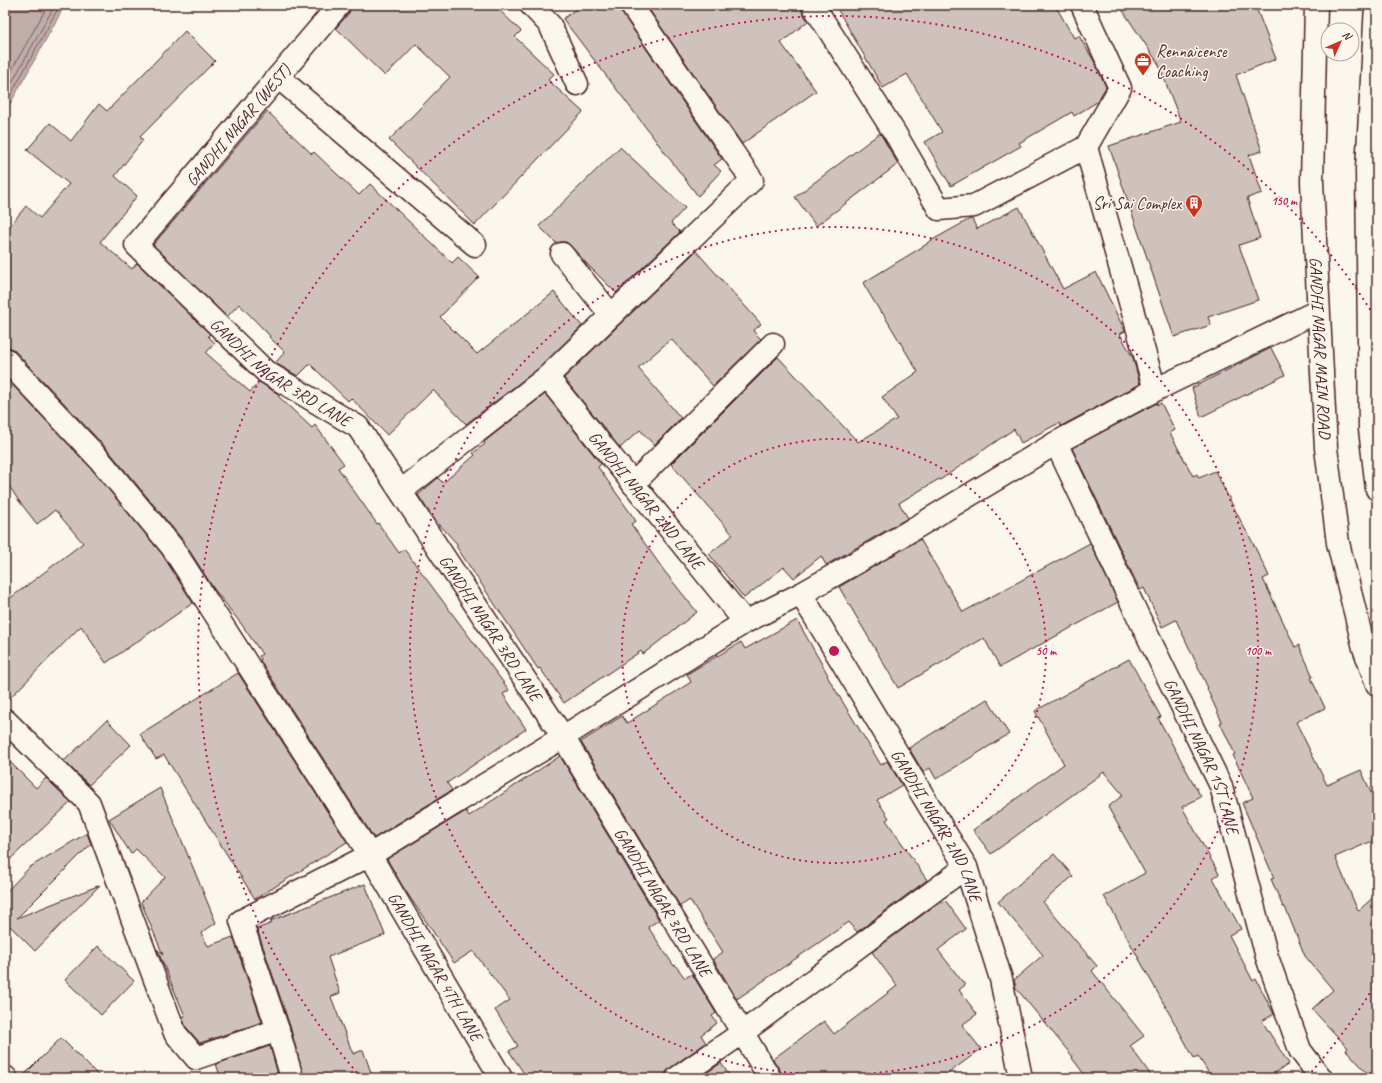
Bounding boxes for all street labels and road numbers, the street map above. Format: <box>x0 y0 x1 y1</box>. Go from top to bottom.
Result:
street label: GANDHI NAGAR (WEST) <box>181 59 296 190</box>
street label: GANDHI NAGAR MAIN ROAD <box>1305 256 1336 440</box>
street label: GANDHI NAGAR 3RD LANE <box>206 314 357 433</box>
street label: GANDHI NAGAR 2ND LANE <box>584 427 710 576</box>
street label: GANDHI NAGAR 3RD LANE <box>435 551 548 707</box>
street label: GANDHI NAGAR 1ST LANE <box>1159 675 1244 839</box>
street label: GANDHI NAGAR 2ND LANE <box>886 746 987 907</box>
street label: GANDHI NAGAR 3RD LANE <box>610 824 717 983</box>
street label: GANDHI NAGAR 4TH LANE <box>383 889 488 1047</box>

